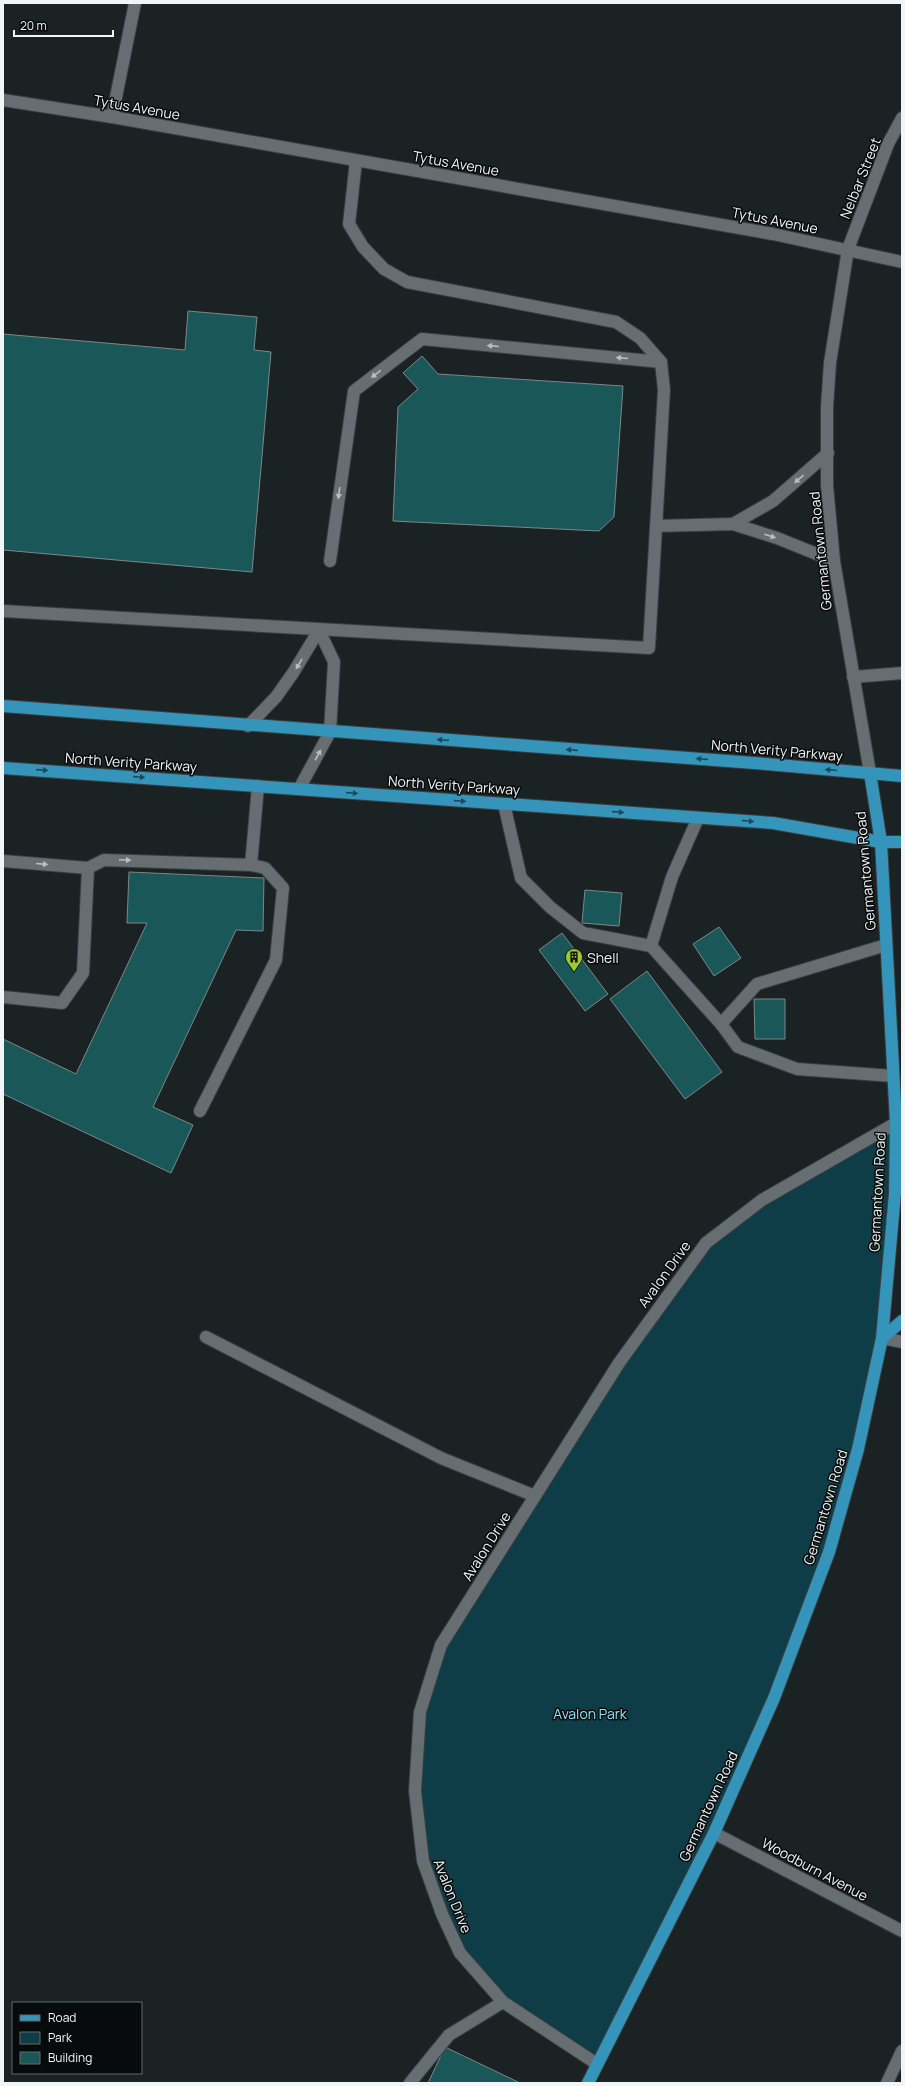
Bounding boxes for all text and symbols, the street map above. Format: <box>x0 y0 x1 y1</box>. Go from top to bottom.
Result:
scale bar <box>14 12 113 38</box>
text: 20 m <box>20 17 47 34</box>
street label: Tytus Avenue <box>92 90 182 124</box>
street label: Nelbar Street <box>835 134 885 221</box>
street label: Tytus Avenue <box>411 146 501 180</box>
street label: Tytus Avenue <box>730 202 820 238</box>
one-way arrow <box>487 342 499 349</box>
one-way arrow <box>616 355 628 361</box>
one-way arrow <box>370 370 381 379</box>
one-way arrow <box>793 474 804 483</box>
one-way arrow <box>336 487 343 499</box>
street label: Germantown Road <box>804 491 836 611</box>
one-way arrow <box>765 533 777 539</box>
one-way arrow <box>295 658 302 670</box>
street label: North Verity Parkway <box>710 735 844 765</box>
one-way arrow <box>437 737 449 744</box>
one-way arrow <box>566 746 578 753</box>
street label: North Verity Parkway <box>64 748 198 776</box>
one-way arrow <box>314 749 321 761</box>
one-way arrow <box>696 756 708 763</box>
one-way arrow <box>825 766 837 773</box>
one-way arrow <box>36 767 48 774</box>
street label: North Verity Parkway <box>387 771 521 799</box>
one-way arrow <box>133 774 145 781</box>
one-way arrow <box>346 789 358 796</box>
one-way arrow <box>454 797 466 804</box>
one-way arrow <box>612 809 624 816</box>
street label: Germantown Road <box>850 811 880 931</box>
one-way arrow <box>742 818 754 825</box>
one-way arrow <box>119 857 131 864</box>
one-way arrow <box>36 861 48 868</box>
building icon: Shell <box>564 947 584 972</box>
place label: Shell <box>587 948 619 967</box>
street label: Germantown Road <box>864 1132 890 1252</box>
street label: Avalon Drive <box>633 1237 695 1311</box>
street label: Germantown Road <box>798 1447 852 1567</box>
street label: Avalon Drive <box>457 1508 515 1584</box>
park label: Avalon Park <box>553 1704 628 1723</box>
street label: Germantown Road <box>674 1748 742 1864</box>
street label: Woodburn Avenue <box>759 1833 871 1905</box>
street label: Avalon Drive <box>430 1856 476 1936</box>
legend <box>12 2002 142 2074</box>
text: Road <box>48 2009 76 2026</box>
text: Park <box>48 2029 73 2046</box>
text: Building <box>48 2049 92 2066</box>

